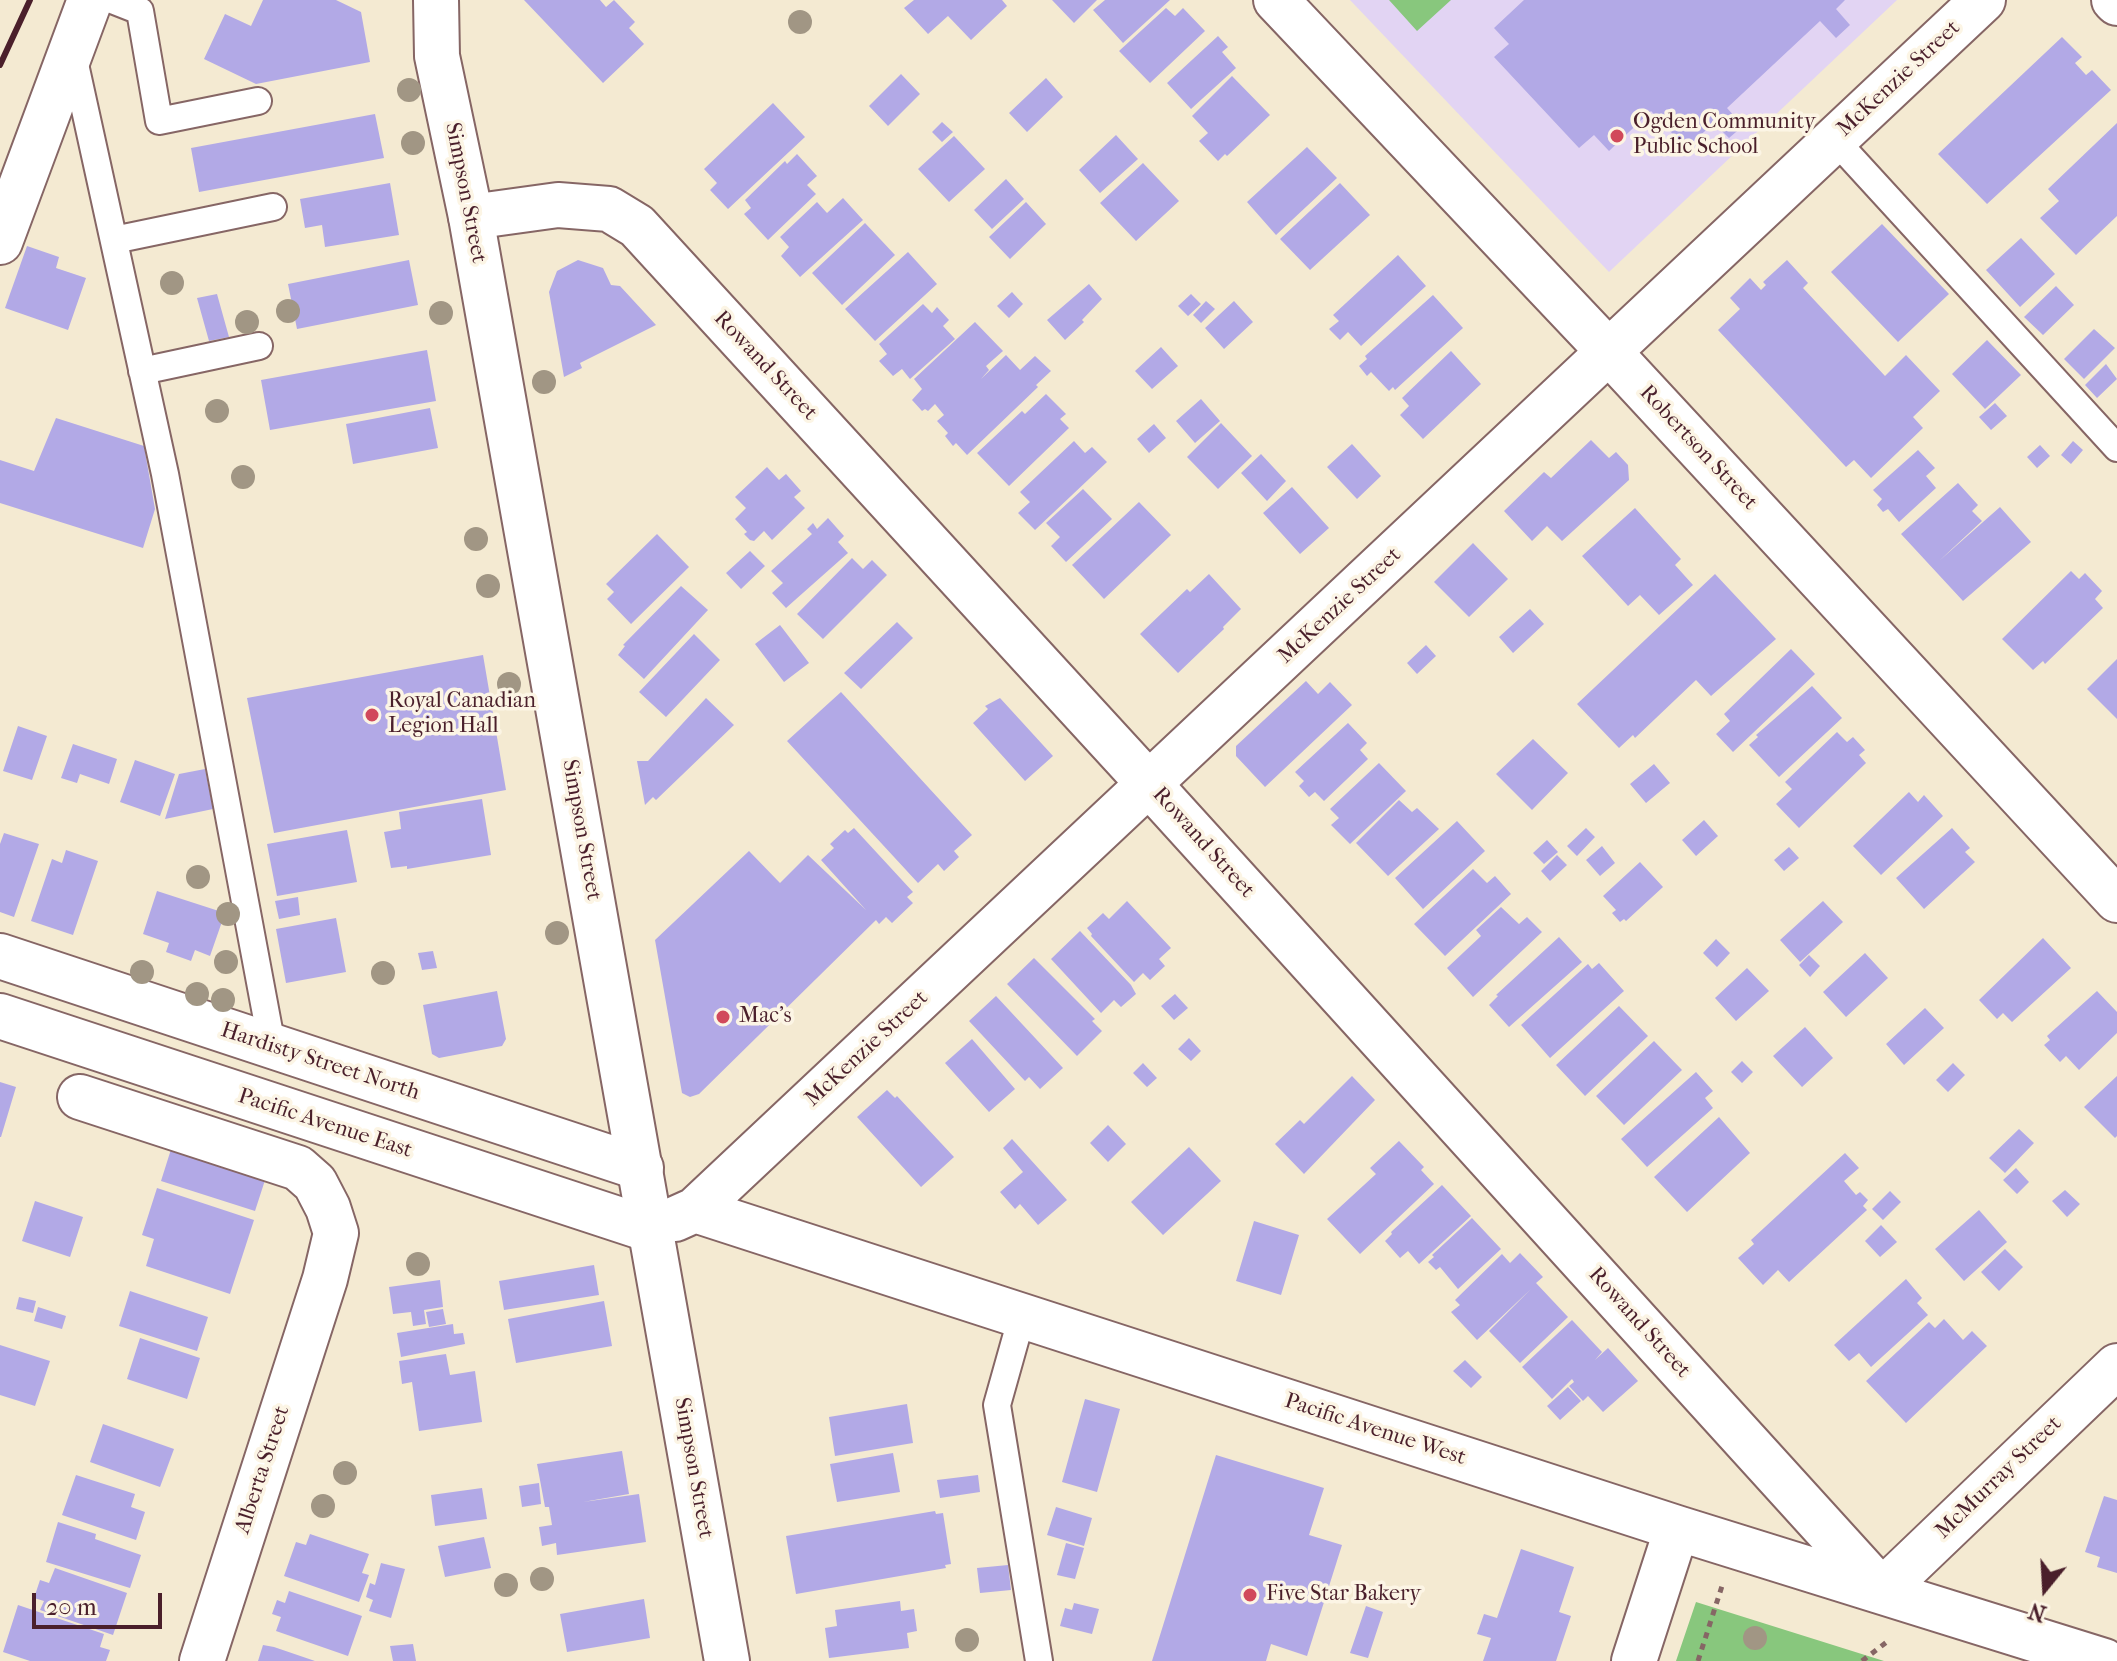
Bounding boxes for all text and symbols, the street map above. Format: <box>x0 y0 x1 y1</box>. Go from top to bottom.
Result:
street label: McKenzie Street <box>1832 15 1966 143</box>
place label: Ogden Community Public School <box>1633 110 1816 162</box>
street label: Simpson Street <box>438 120 492 266</box>
marker: Ogden Community Public School <box>1608 127 1626 145</box>
street label: Rowand Street <box>708 306 822 426</box>
street label: Robertson Street <box>1633 380 1763 516</box>
street label: McKenzie Street <box>1273 542 1407 670</box>
place label: Royal Canadian Legion Hall <box>388 689 536 740</box>
marker: Royal Canadian Legion Hall <box>363 706 381 724</box>
street label: Simpson Street <box>556 757 606 903</box>
street label: Rowand Street <box>1146 782 1260 904</box>
street label: McKenzie Street <box>800 985 934 1113</box>
place label: Mac's <box>739 1004 792 1030</box>
marker: Mac's <box>714 1008 732 1026</box>
street label: Hardisty Street North <box>217 1017 423 1107</box>
street label: Pacific Avenue East <box>235 1083 415 1165</box>
street label: Rowand Street <box>1582 1262 1696 1384</box>
street label: Pacific Avenue West <box>1281 1388 1469 1472</box>
street label: Simpson Street <box>668 1395 718 1541</box>
street label: Alberta Street <box>230 1403 296 1537</box>
street label: McMurray Street <box>1931 1411 2067 1545</box>
north arrow <box>2005 1549 2085 1629</box>
scale bar <box>36 1577 166 1627</box>
place label: Five Star Bakery <box>1266 1582 1421 1608</box>
marker: Five Star Bakery <box>1241 1586 1259 1604</box>
text: 20 m <box>46 1593 97 1621</box>
text: N <box>2026 1597 2050 1627</box>

